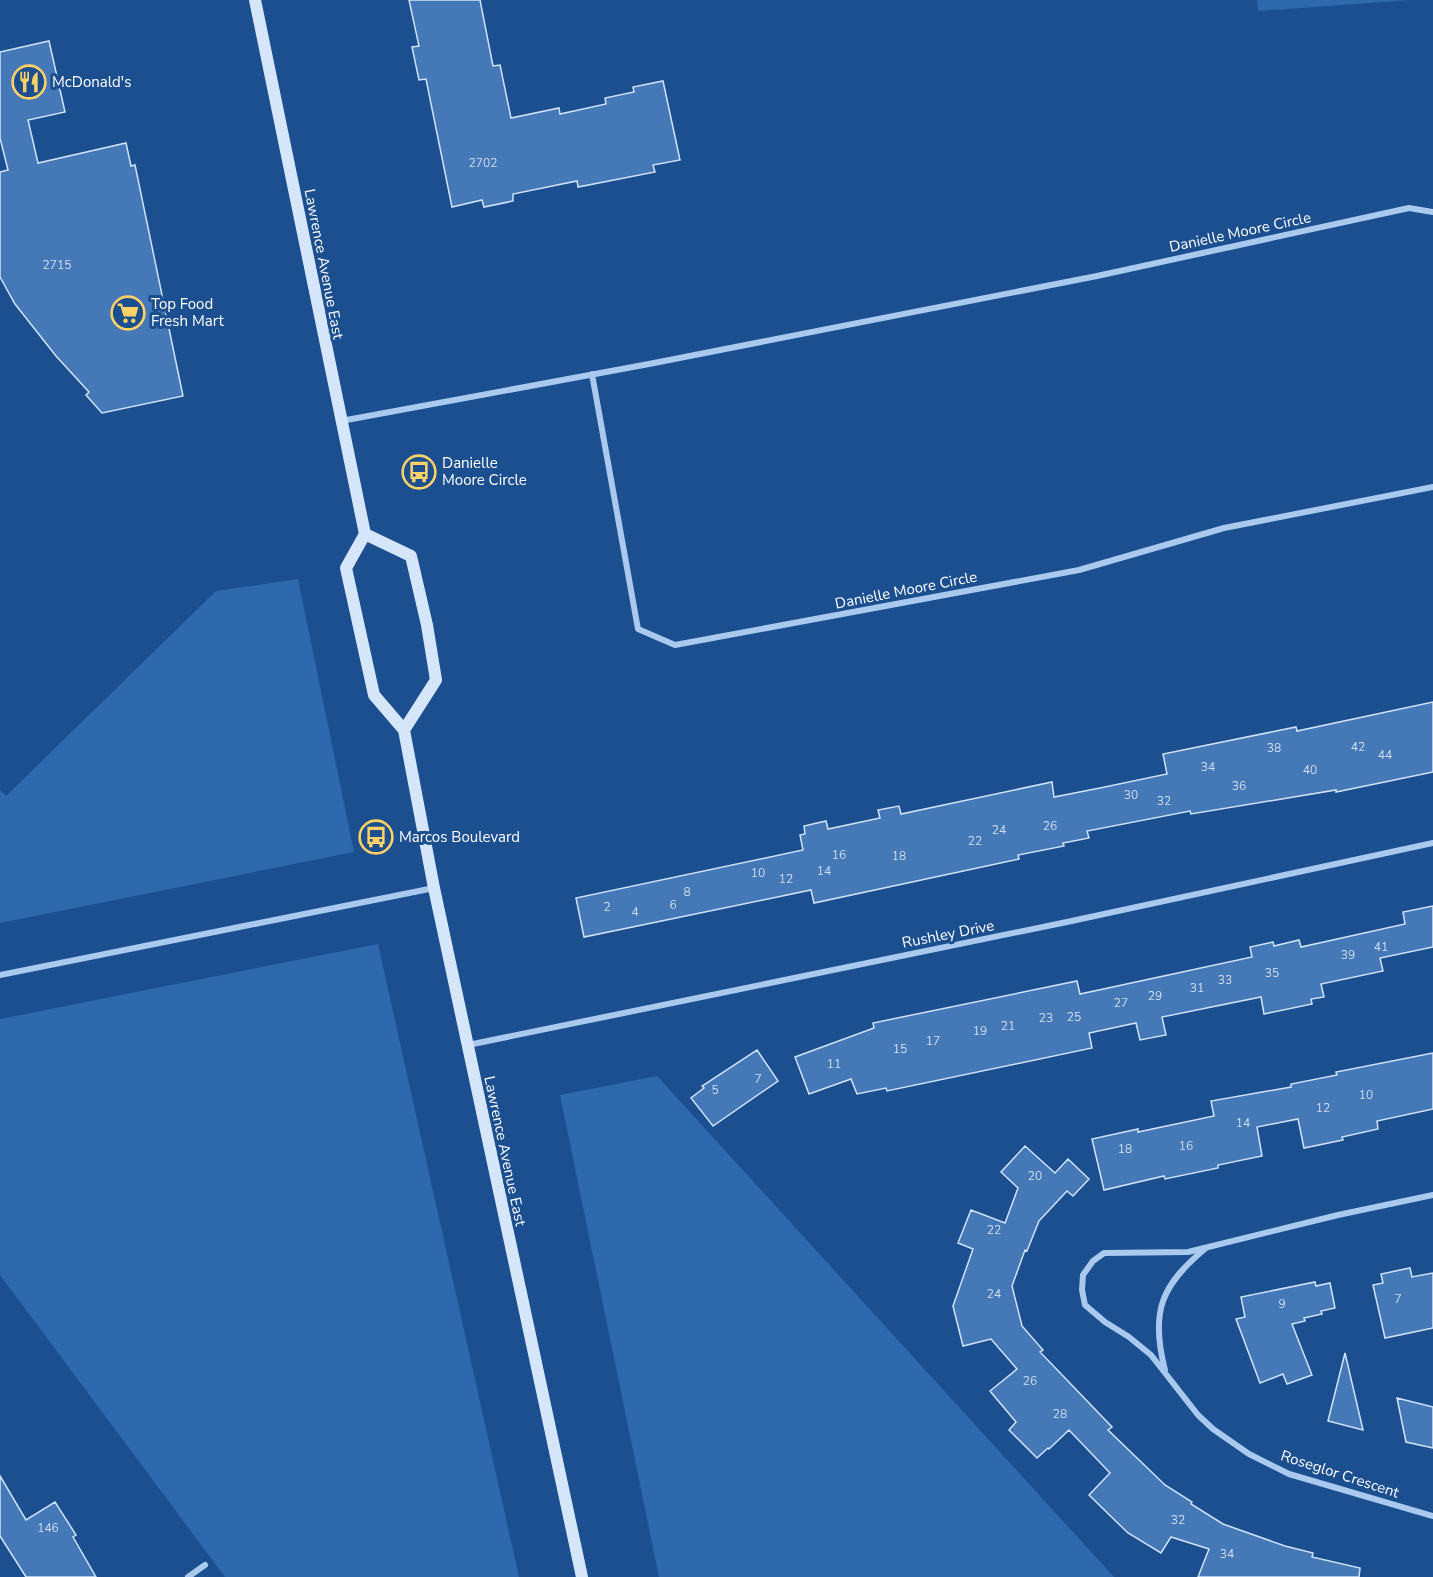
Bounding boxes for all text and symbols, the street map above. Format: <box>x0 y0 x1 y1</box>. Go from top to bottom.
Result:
restaurant icon: McDonald's <box>11 64 47 100</box>
place label: McDonald's <box>52 72 131 92</box>
house number: 2702 <box>469 155 497 171</box>
street label: Lawrence Avenue East <box>300 187 349 342</box>
street label: Danielle Moore Circle <box>1167 207 1313 257</box>
house number: 2715 <box>43 257 71 273</box>
place label: Top Food Fresh Mart <box>151 294 224 331</box>
supermarket icon: Top Food Fresh Mart <box>110 295 146 331</box>
place label: Danielle Moore Circle <box>442 453 527 490</box>
bus stop icon: Danielle Moore Circle <box>401 454 437 490</box>
street label: Danielle Moore Circle <box>833 566 979 614</box>
house number: 42 <box>1351 739 1365 755</box>
house number: 38 <box>1267 740 1281 756</box>
house number: 44 <box>1378 747 1392 763</box>
house number: 34 <box>1201 759 1215 775</box>
house number: 40 <box>1303 762 1317 778</box>
house number: 36 <box>1232 778 1246 794</box>
house number: 30 <box>1124 787 1138 803</box>
house number: 32 <box>1157 793 1171 809</box>
house number: 26 <box>1043 818 1057 834</box>
bus stop icon: Marcos Boulevard <box>358 819 394 855</box>
house number: 24 <box>992 822 1006 838</box>
place label: Marcos Boulevard <box>399 827 520 847</box>
house number: 22 <box>968 833 982 849</box>
house number: 16 <box>832 847 846 863</box>
house number: 18 <box>892 848 906 864</box>
house number: 14 <box>817 863 831 879</box>
house number: 10 <box>751 865 765 881</box>
house number: 12 <box>779 871 793 887</box>
house number: 8 <box>683 884 691 900</box>
house number: 6 <box>669 897 677 913</box>
house number: 2 <box>603 899 611 915</box>
house number: 4 <box>631 904 639 920</box>
street label: Rushley Drive <box>900 915 996 953</box>
house number: 41 <box>1374 939 1388 955</box>
house number: 39 <box>1341 947 1355 963</box>
house number: 35 <box>1265 965 1279 981</box>
house number: 33 <box>1218 972 1232 988</box>
house number: 31 <box>1190 980 1204 996</box>
house number: 29 <box>1148 988 1162 1004</box>
house number: 27 <box>1114 995 1128 1011</box>
house number: 25 <box>1067 1009 1081 1025</box>
house number: 23 <box>1039 1010 1053 1026</box>
house number: 21 <box>1001 1018 1015 1034</box>
house number: 19 <box>973 1023 987 1039</box>
house number: 17 <box>926 1033 940 1049</box>
house number: 15 <box>893 1041 907 1057</box>
house number: 11 <box>827 1056 841 1072</box>
house number: 7 <box>754 1071 762 1087</box>
street label: Lawrence Avenue East <box>479 1074 531 1229</box>
house number: 5 <box>711 1082 719 1098</box>
house number: 10 <box>1359 1087 1373 1103</box>
house number: 12 <box>1316 1100 1330 1116</box>
house number: 14 <box>1236 1115 1250 1131</box>
house number: 16 <box>1179 1138 1193 1154</box>
house number: 18 <box>1118 1141 1132 1157</box>
house number: 20 <box>1028 1168 1042 1184</box>
house number: 22 <box>987 1222 1001 1238</box>
house number: 24 <box>987 1286 1001 1302</box>
house number: 7 <box>1394 1291 1402 1307</box>
house number: 9 <box>1278 1296 1286 1312</box>
house number: 26 <box>1023 1373 1037 1389</box>
house number: 28 <box>1053 1406 1067 1422</box>
street label: Roseglor Crescent <box>1278 1445 1402 1503</box>
house number: 32 <box>1171 1512 1185 1528</box>
house number: 146 <box>37 1520 59 1536</box>
house number: 34 <box>1220 1546 1234 1562</box>

